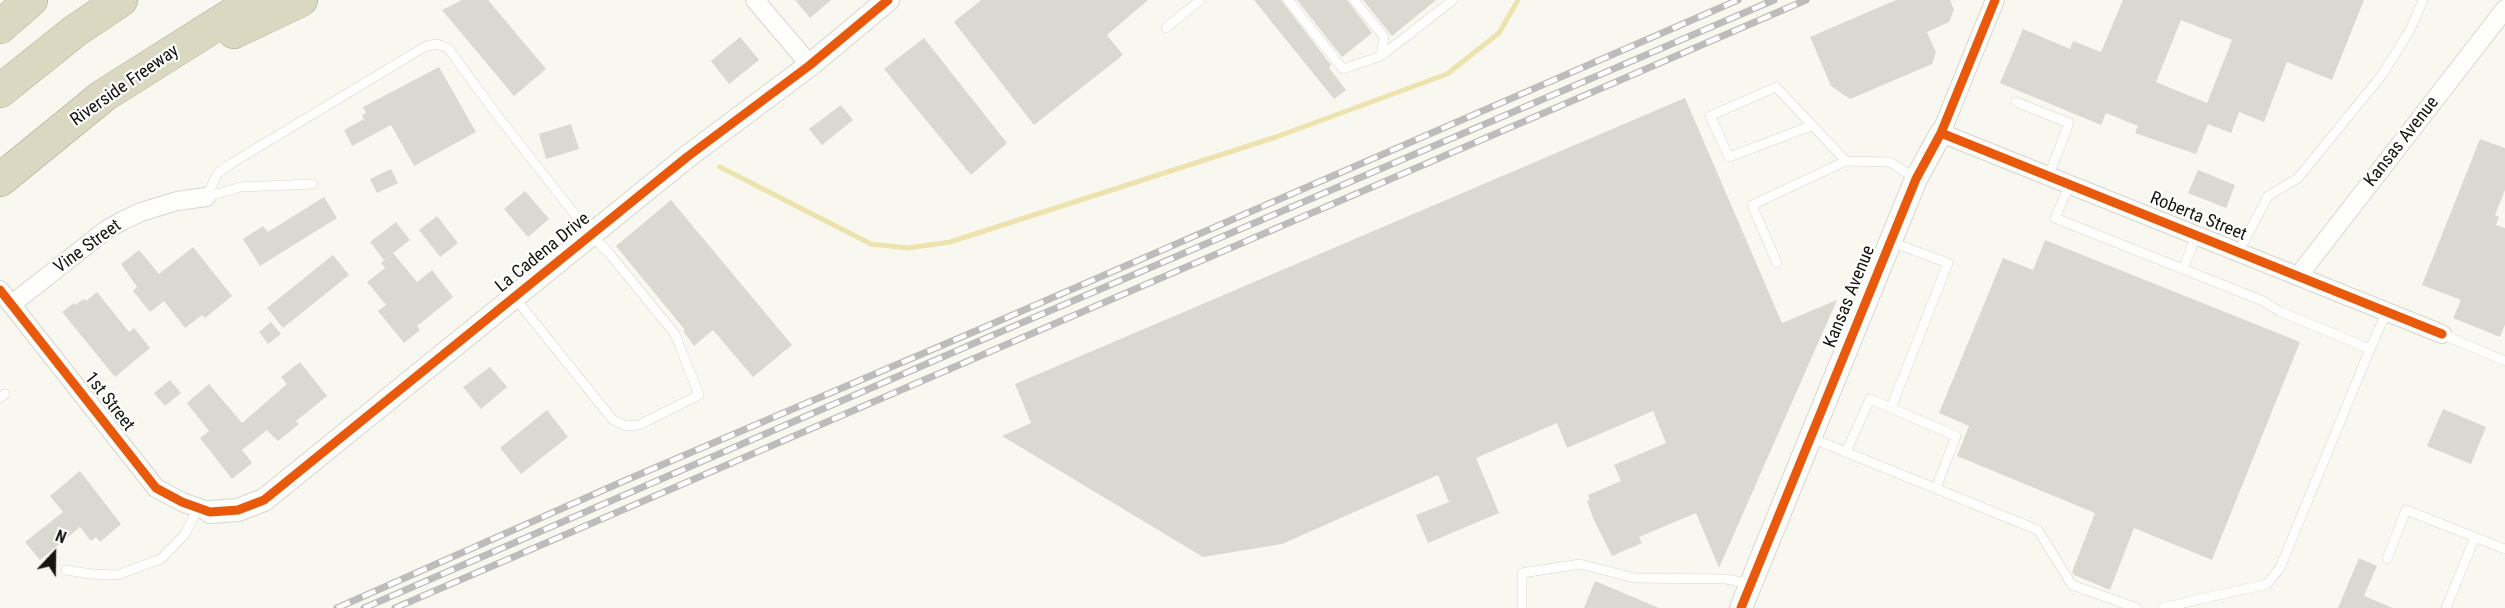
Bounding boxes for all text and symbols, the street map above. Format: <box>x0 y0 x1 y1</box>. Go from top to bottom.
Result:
street label: Riverside Freeway <box>67 41 183 131</box>
street label: Kansas Avenue <box>2360 93 2444 191</box>
street label: Roberta Street <box>2147 188 2249 246</box>
street label: La Cadena Drive <box>492 208 594 298</box>
street label: Vine Street <box>50 215 126 279</box>
street label: Kansas Avenue <box>1820 243 1880 351</box>
street label: 1st Street <box>79 368 139 436</box>
north arrow <box>24 524 84 584</box>
text: N <box>53 526 69 547</box>

